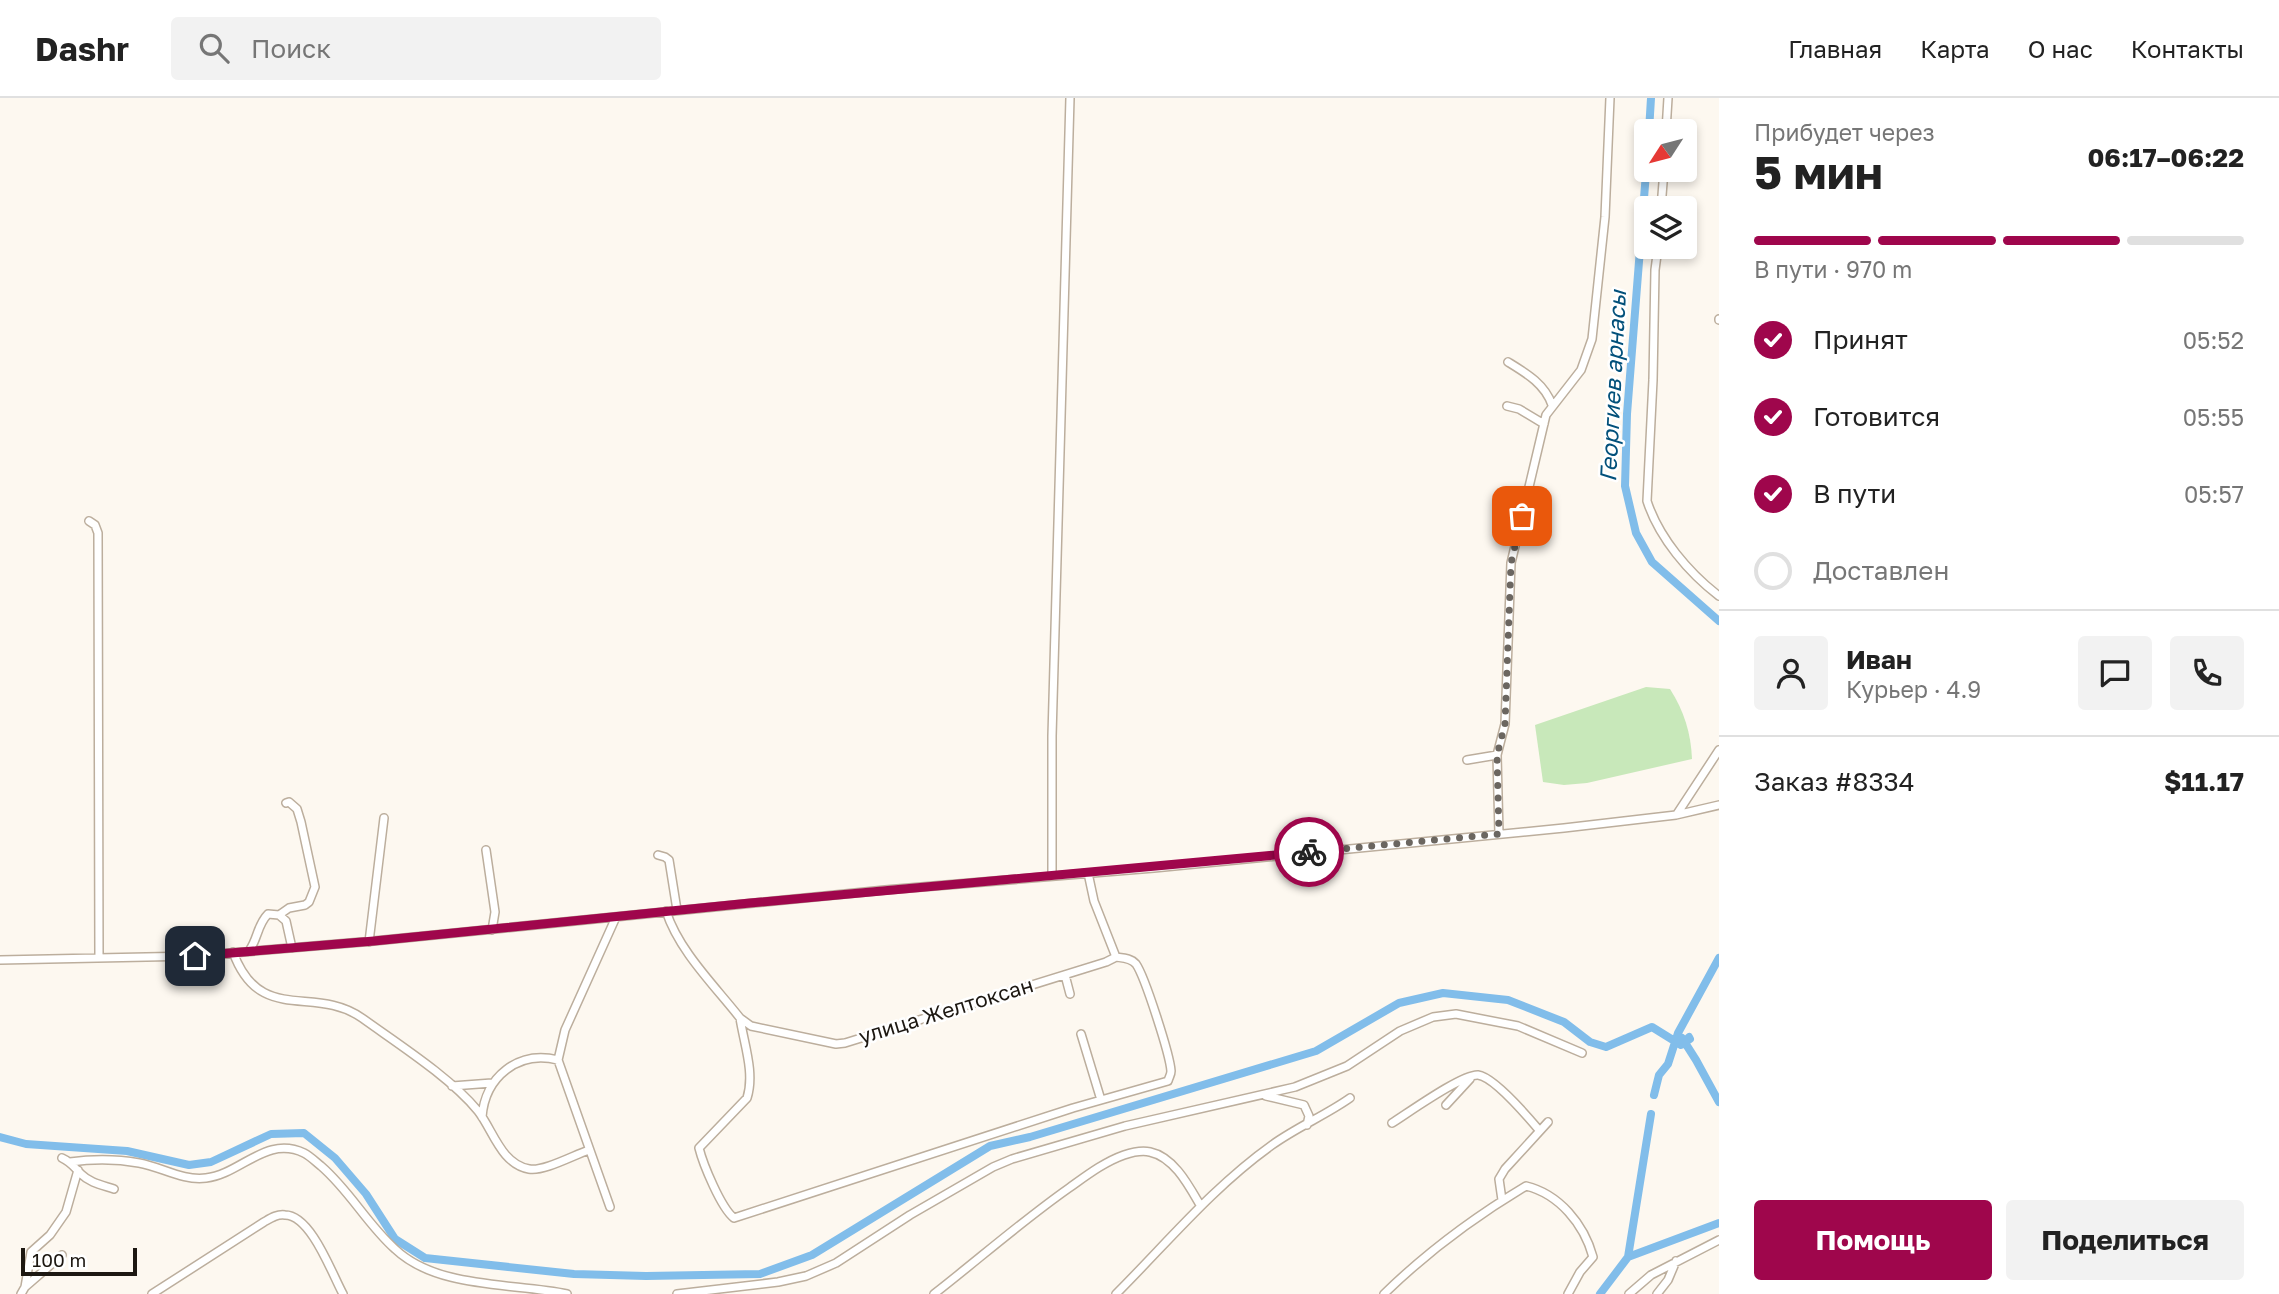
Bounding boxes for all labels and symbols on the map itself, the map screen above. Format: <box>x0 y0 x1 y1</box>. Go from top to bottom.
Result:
north arrow <box>1634 119 1698 182</box>
water label: Георгиев арнасы <box>1593 288 1631 482</box>
pin <box>1492 486 1552 546</box>
courier <box>1274 817 1344 887</box>
pin <box>165 926 225 986</box>
street label: улица Желтоксан <box>855 971 1036 1049</box>
scale bar <box>21 1245 136 1277</box>

